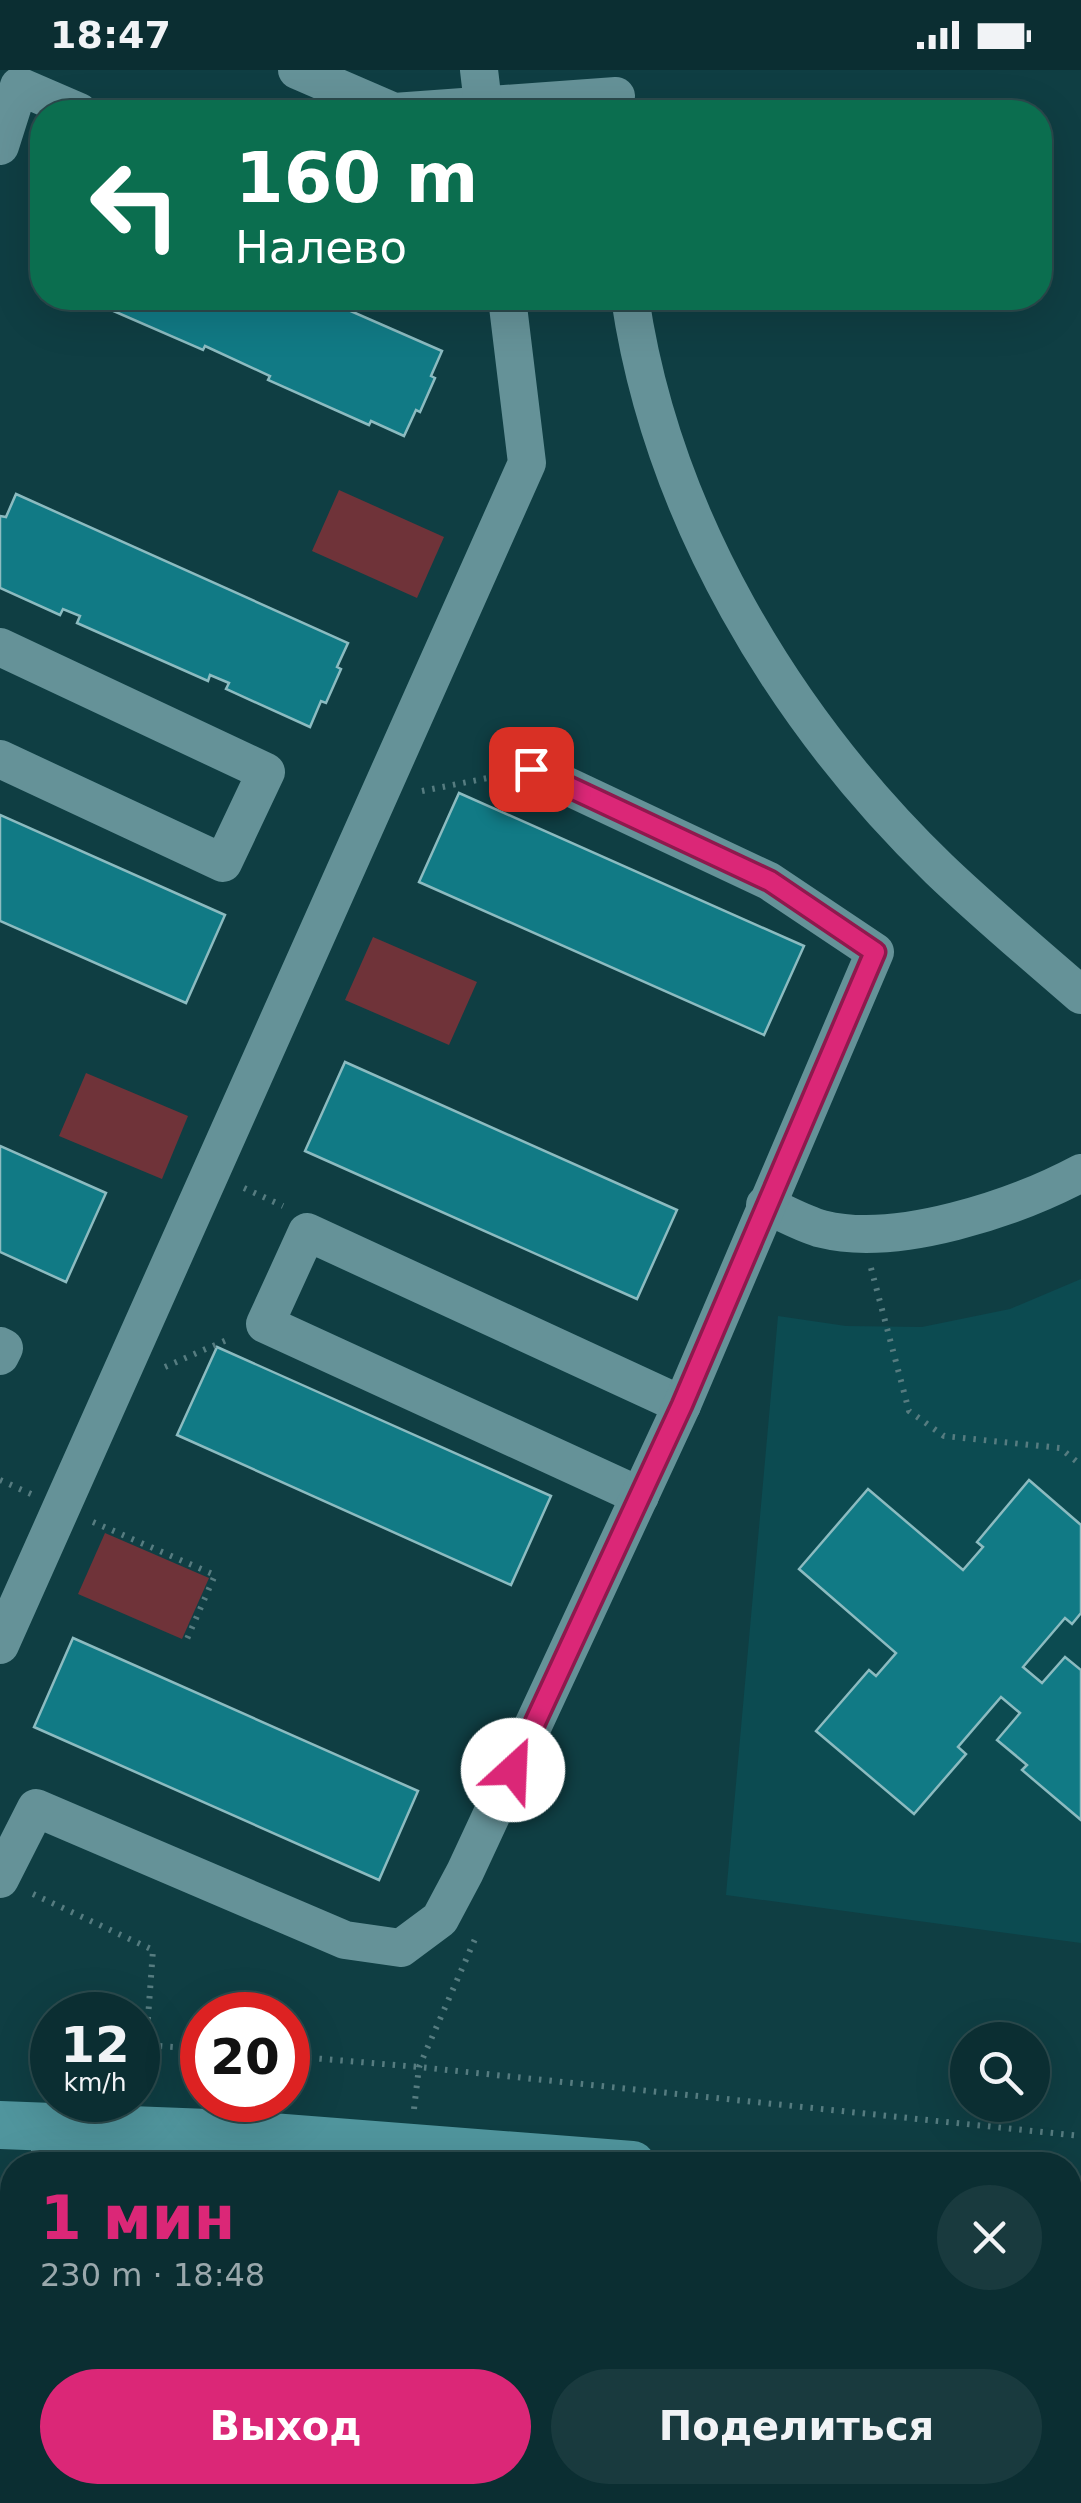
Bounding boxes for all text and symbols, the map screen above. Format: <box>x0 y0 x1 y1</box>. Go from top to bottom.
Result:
text: 18:47 <box>50 13 171 57</box>
text: 160 m <box>235 137 478 219</box>
icon: left <box>70 140 200 270</box>
text: Налево <box>235 221 407 274</box>
pin <box>489 727 574 812</box>
icon: arrive <box>504 742 559 797</box>
position arrow <box>461 1718 565 1822</box>
speed limit sign: 20 <box>180 1992 310 2122</box>
text: 12 <box>60 2016 130 2074</box>
map controls <box>950 2022 1050 2122</box>
button: search <box>950 2022 1050 2122</box>
text: km/h <box>63 2068 127 2097</box>
text: 1 мин <box>40 2183 235 2253</box>
button: close <box>937 2185 1042 2290</box>
text: 230 m · 18:48 <box>40 2256 265 2294</box>
button: Выход <box>40 2369 531 2484</box>
button: Поделиться <box>551 2369 1042 2484</box>

